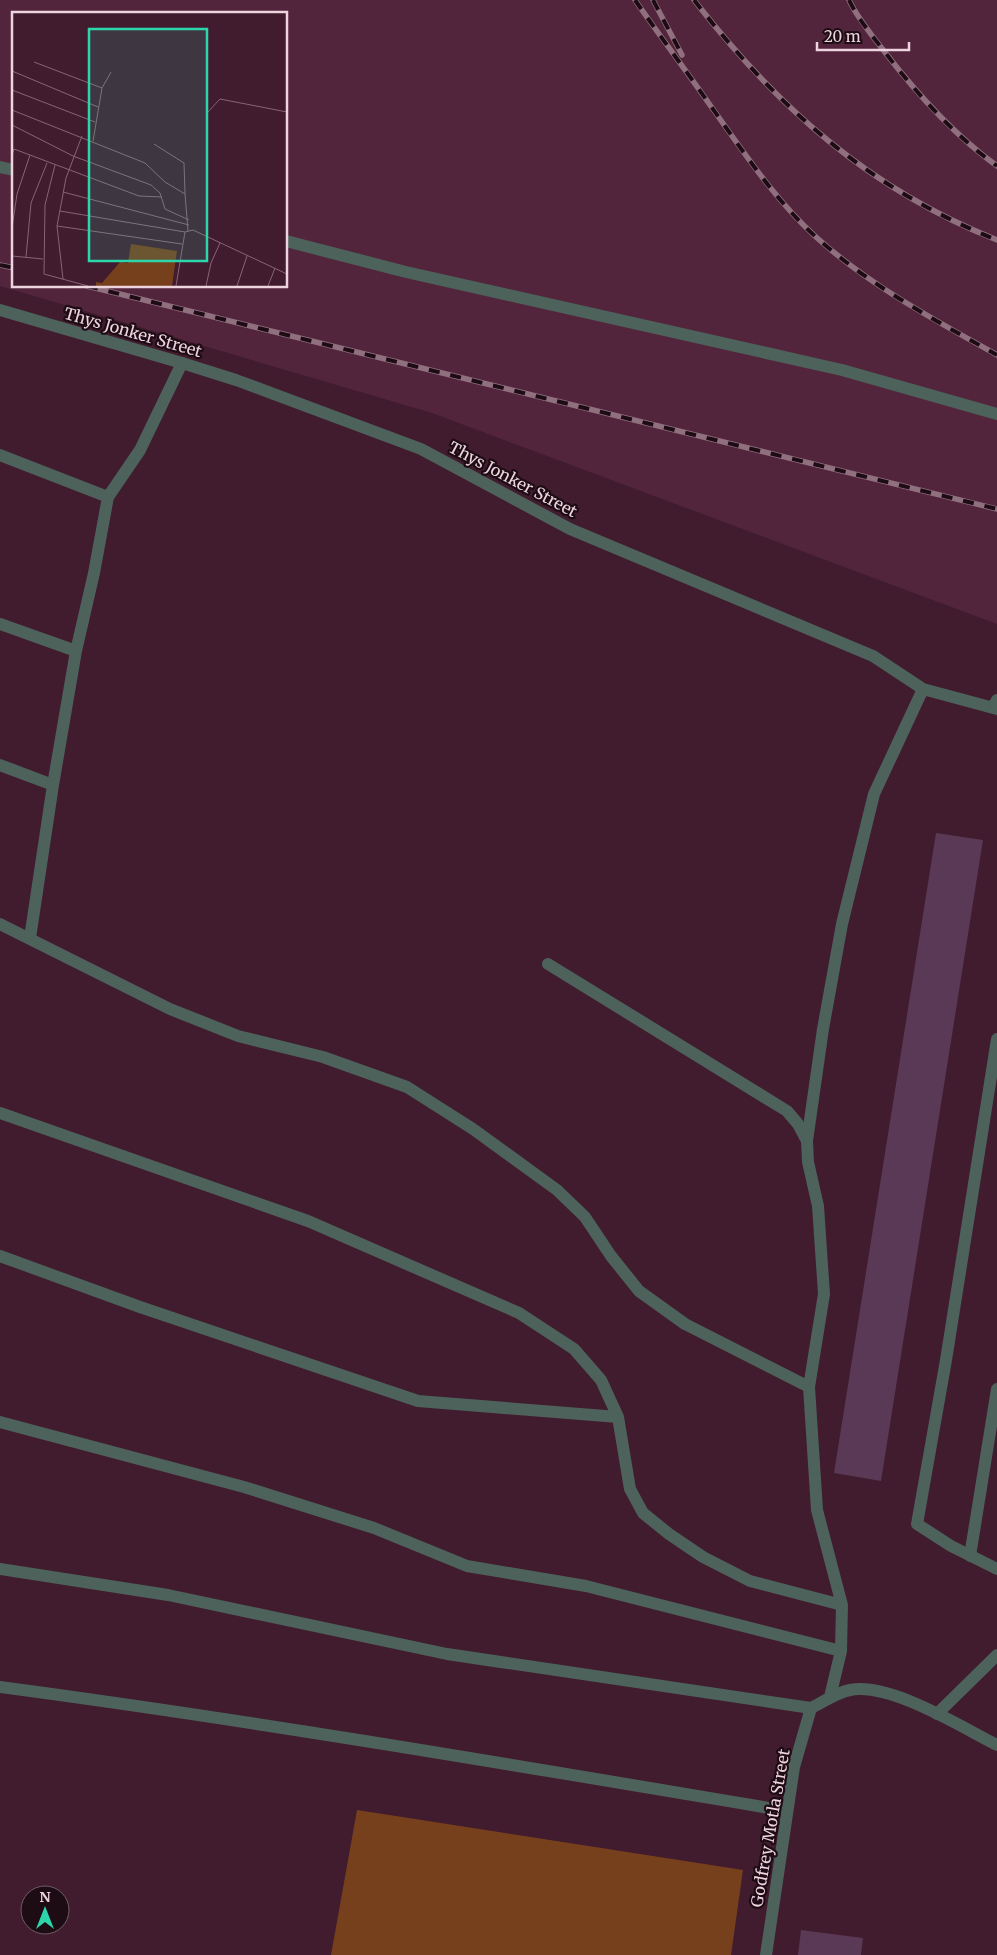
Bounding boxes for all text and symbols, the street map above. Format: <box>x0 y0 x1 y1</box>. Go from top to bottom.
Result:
inset map <box>12 12 288 288</box>
scale bar <box>817 20 910 52</box>
text: 20 m <box>824 27 861 46</box>
street label: Thys Jonker Street <box>62 303 205 361</box>
street label: Thys Jonker Street <box>445 437 581 522</box>
street label: Godfrey Motla Street <box>746 1747 794 1909</box>
north arrow <box>20 1885 70 1935</box>
text: N <box>39 1888 51 1906</box>

